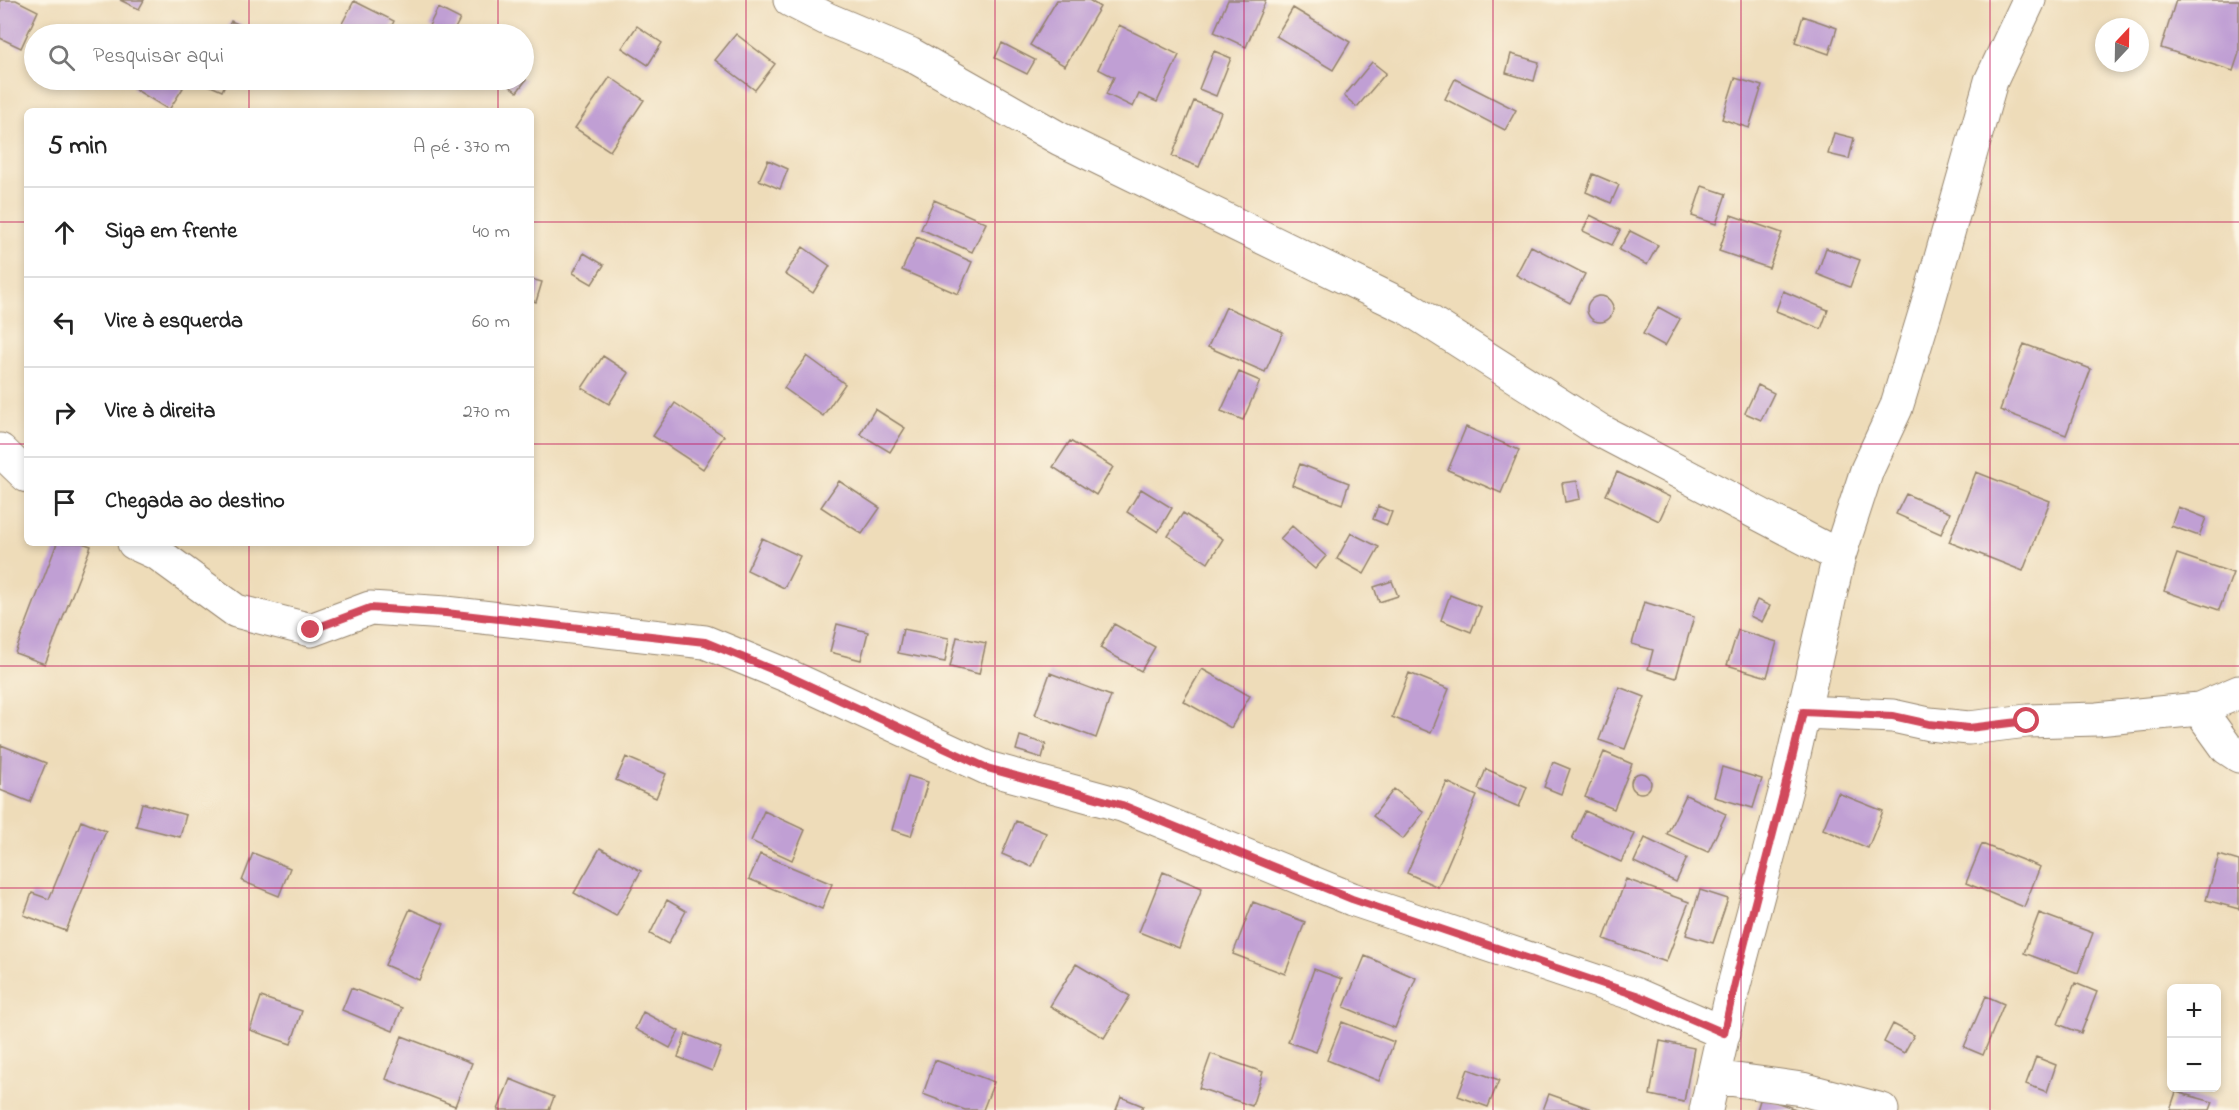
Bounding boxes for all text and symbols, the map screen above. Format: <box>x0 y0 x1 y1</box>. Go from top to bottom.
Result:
north arrow <box>2095 18 2149 72</box>
search box <box>24 24 534 90</box>
icon: search <box>45 41 78 74</box>
text: Pesquisar aqui <box>93 41 224 73</box>
text: 5 min <box>48 128 107 166</box>
text: A pé · 370 m <box>413 133 510 162</box>
icon: ahead <box>48 216 81 249</box>
text: Siga em frente <box>105 216 237 248</box>
text: 40 m <box>473 218 510 247</box>
icon: left <box>48 306 81 339</box>
text: Vire à esquerda <box>105 306 243 338</box>
text: 60 m <box>472 308 510 337</box>
icon: right <box>48 396 81 429</box>
text: Vire à direita <box>105 396 215 428</box>
text: 270 m <box>463 398 510 427</box>
icon: arrive <box>48 486 81 519</box>
text: Chegada ao destino <box>105 486 285 518</box>
route end <box>297 616 323 642</box>
route start <box>2013 707 2039 733</box>
map controls <box>2167 984 2221 1092</box>
button: + <box>2167 984 2221 1038</box>
button: − <box>2167 1038 2221 1092</box>

